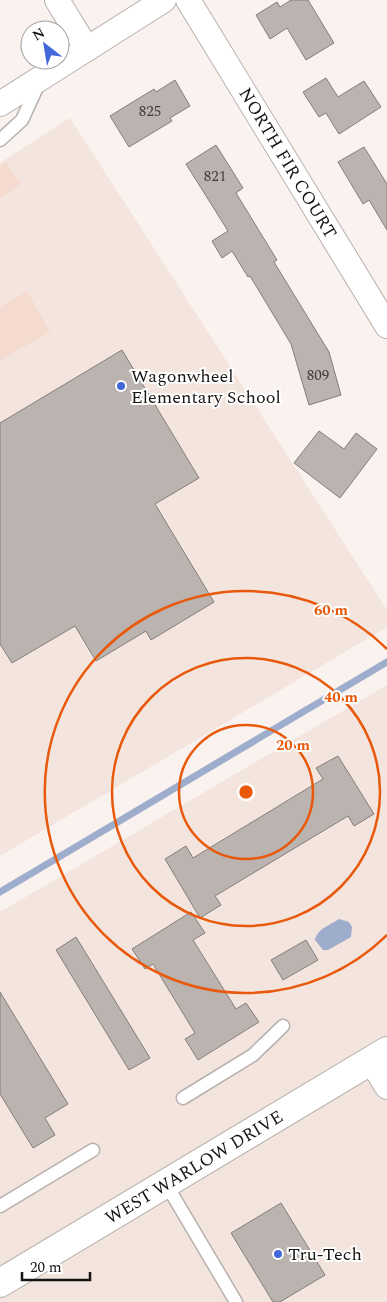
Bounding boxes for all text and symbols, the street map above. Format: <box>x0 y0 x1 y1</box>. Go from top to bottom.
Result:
north arrow <box>20 20 70 70</box>
text: N <box>28 22 49 46</box>
street label: NORTH FIR COURT <box>232 83 343 244</box>
house number: 825 <box>139 100 161 123</box>
house number: 821 <box>204 165 226 188</box>
place label: Wagonwheel Elementary School <box>131 363 281 411</box>
house number: 809 <box>307 364 329 387</box>
marker: Wagonwheel Elementary School <box>115 380 127 392</box>
text: 60 m <box>314 599 349 622</box>
text: 40 m <box>324 686 359 709</box>
text: 20 m <box>276 734 311 757</box>
centre of rings <box>237 783 255 801</box>
street label: WEST WARLOW DRIVE <box>100 1103 288 1231</box>
place label: Tru-Tech <box>288 1241 362 1268</box>
marker: Tru-Tech <box>272 1248 284 1260</box>
scale bar <box>22 1250 90 1282</box>
text: 20 m <box>30 1256 62 1279</box>

